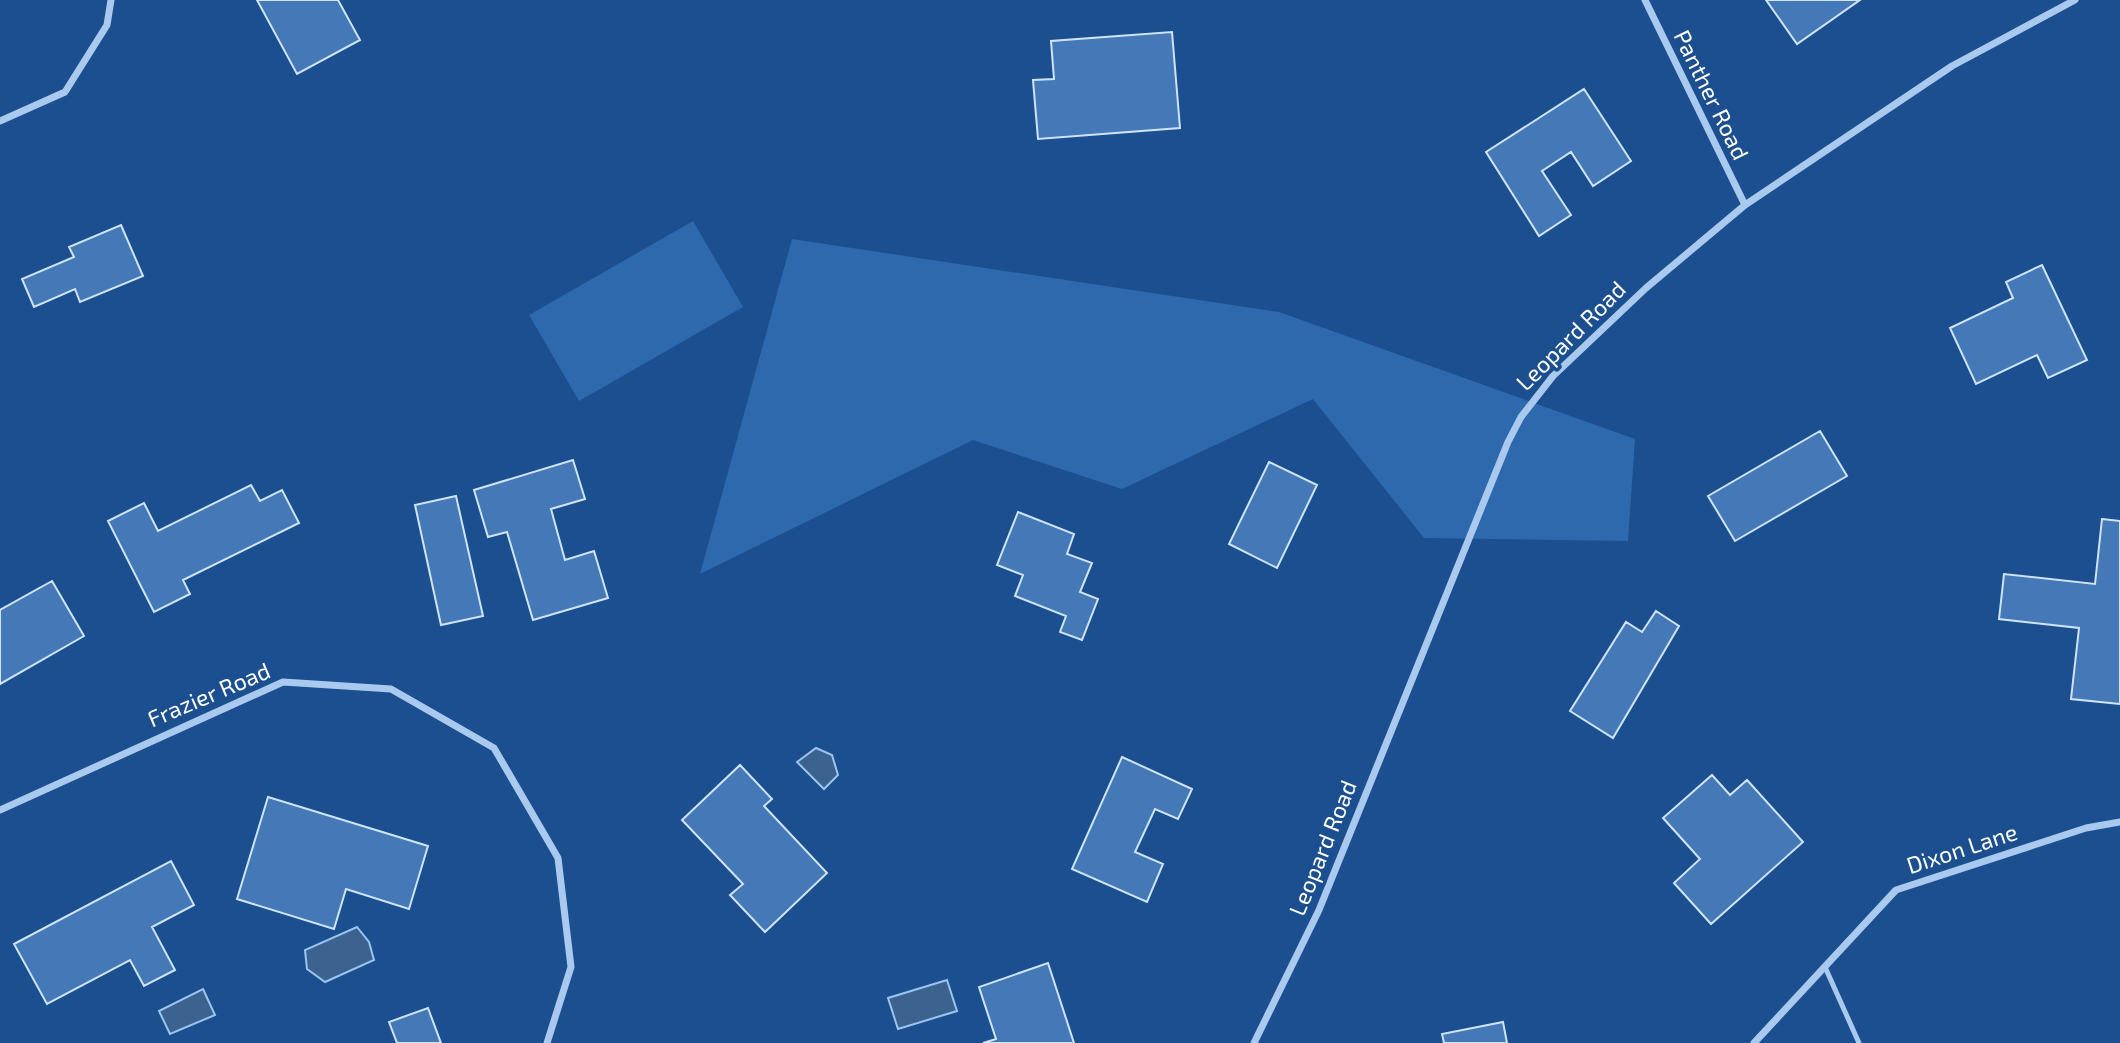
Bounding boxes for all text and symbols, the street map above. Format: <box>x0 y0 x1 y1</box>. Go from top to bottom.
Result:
street label: Panther Road <box>1668 25 1755 164</box>
street label: Leopard Road <box>1510 275 1631 396</box>
street label: Frazier Road <box>143 656 274 732</box>
street label: Leopard Road <box>1282 776 1362 919</box>
street label: Dixon Lane <box>1903 817 2021 879</box>

